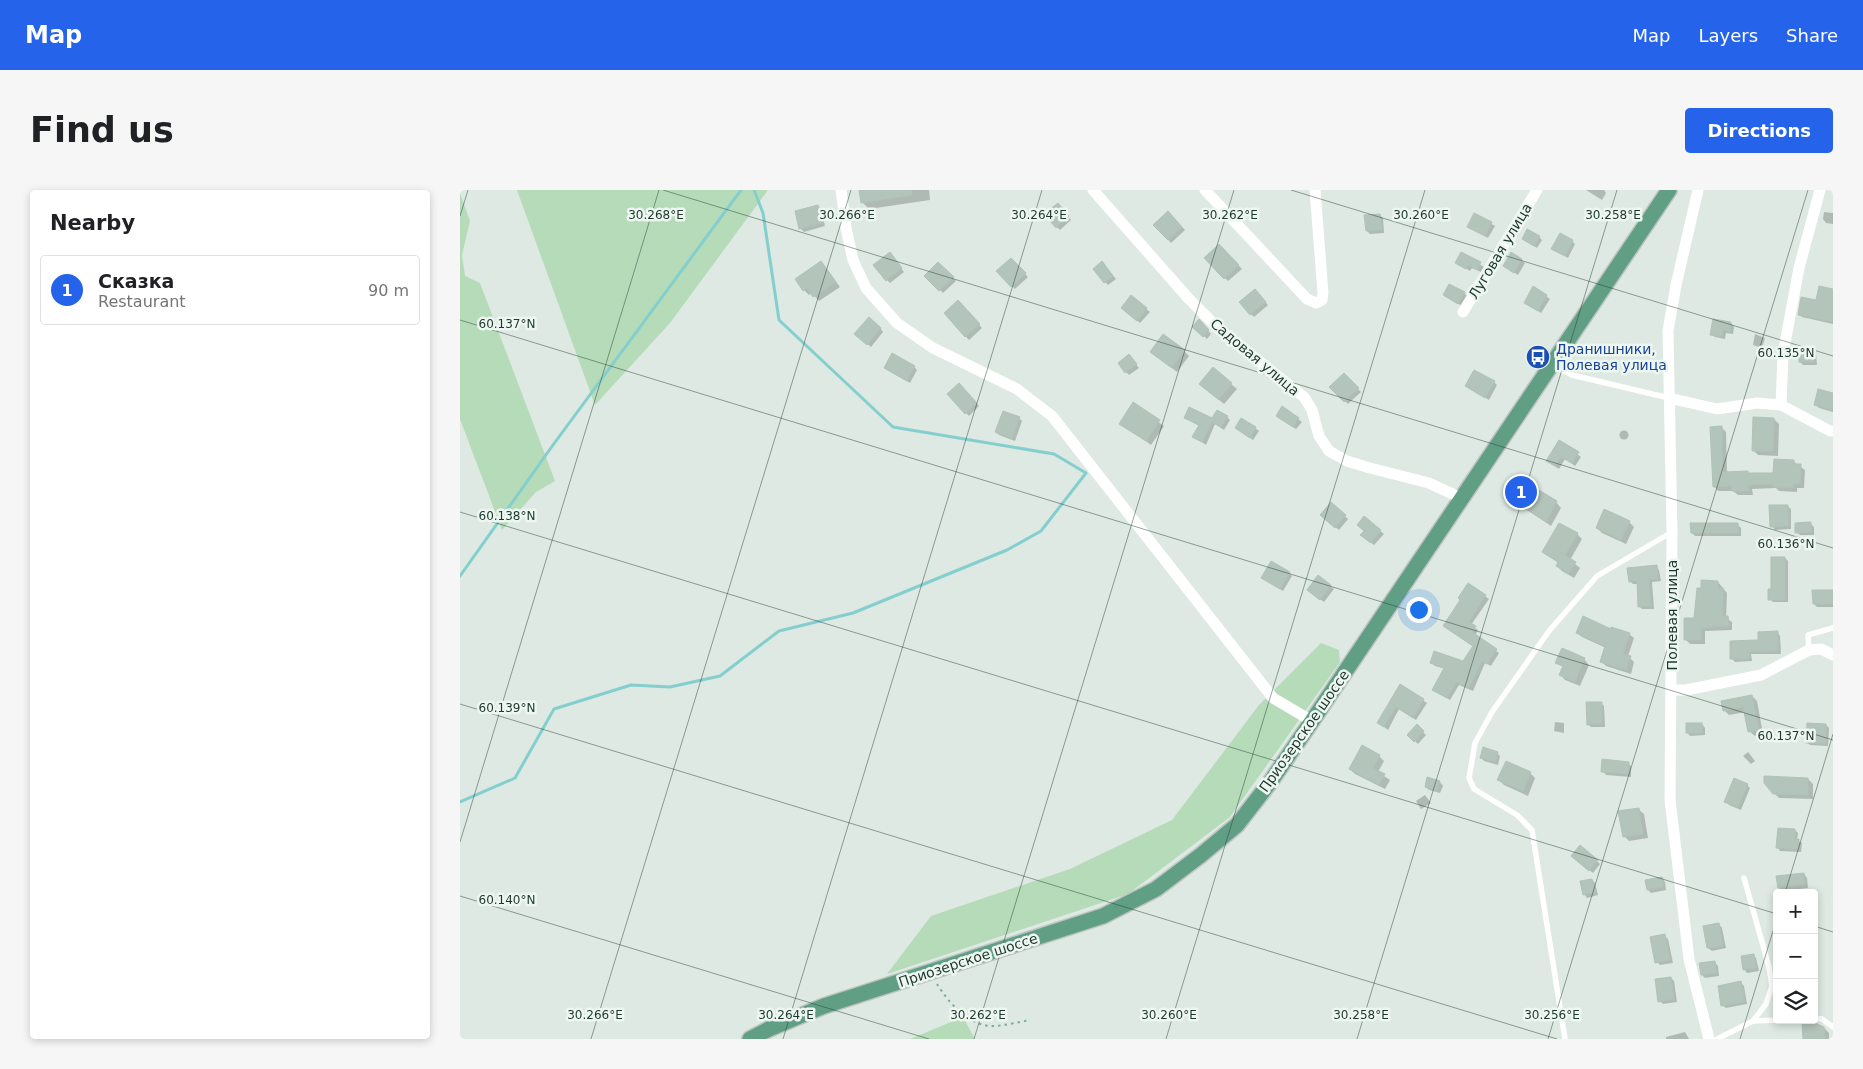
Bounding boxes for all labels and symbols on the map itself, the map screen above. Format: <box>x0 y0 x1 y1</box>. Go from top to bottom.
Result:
street label: Луговая улица <box>1465 200 1535 302</box>
text: 30.268°E <box>628 208 684 222</box>
text: 30.266°E <box>819 208 875 222</box>
text: 30.264°E <box>1011 208 1067 222</box>
text: 30.262°E <box>1202 208 1258 222</box>
text: 30.260°E <box>1393 208 1449 222</box>
text: 30.258°E <box>1585 208 1641 222</box>
street label: Садовая улица <box>1207 315 1303 399</box>
text: 60.137°N <box>479 317 535 331</box>
place label: Дранишники, Полевая улица <box>1556 341 1667 373</box>
bus stop icon: Дранишники, Полевая улица <box>1525 344 1551 370</box>
text: 60.135°N <box>1758 346 1814 360</box>
pin: 1 <box>1505 473 1537 511</box>
text: 60.138°N <box>479 509 535 523</box>
text: 60.136°N <box>1758 537 1814 551</box>
street label: Полевая улица <box>1664 560 1680 670</box>
your location <box>1406 597 1432 623</box>
street label: Приозерское шоссе <box>1256 667 1352 795</box>
text: 60.139°N <box>479 701 535 715</box>
text: 60.137°N <box>1758 729 1814 743</box>
text: 60.140°N <box>479 893 535 907</box>
street label: Приозерское шоссе <box>896 930 1040 990</box>
text: 30.266°E <box>567 1008 623 1022</box>
text: 30.264°E <box>758 1008 814 1022</box>
text: 30.262°E <box>950 1008 1006 1022</box>
text: 30.260°E <box>1141 1008 1197 1022</box>
text: 30.258°E <box>1333 1008 1389 1022</box>
text: 30.256°E <box>1524 1008 1580 1022</box>

